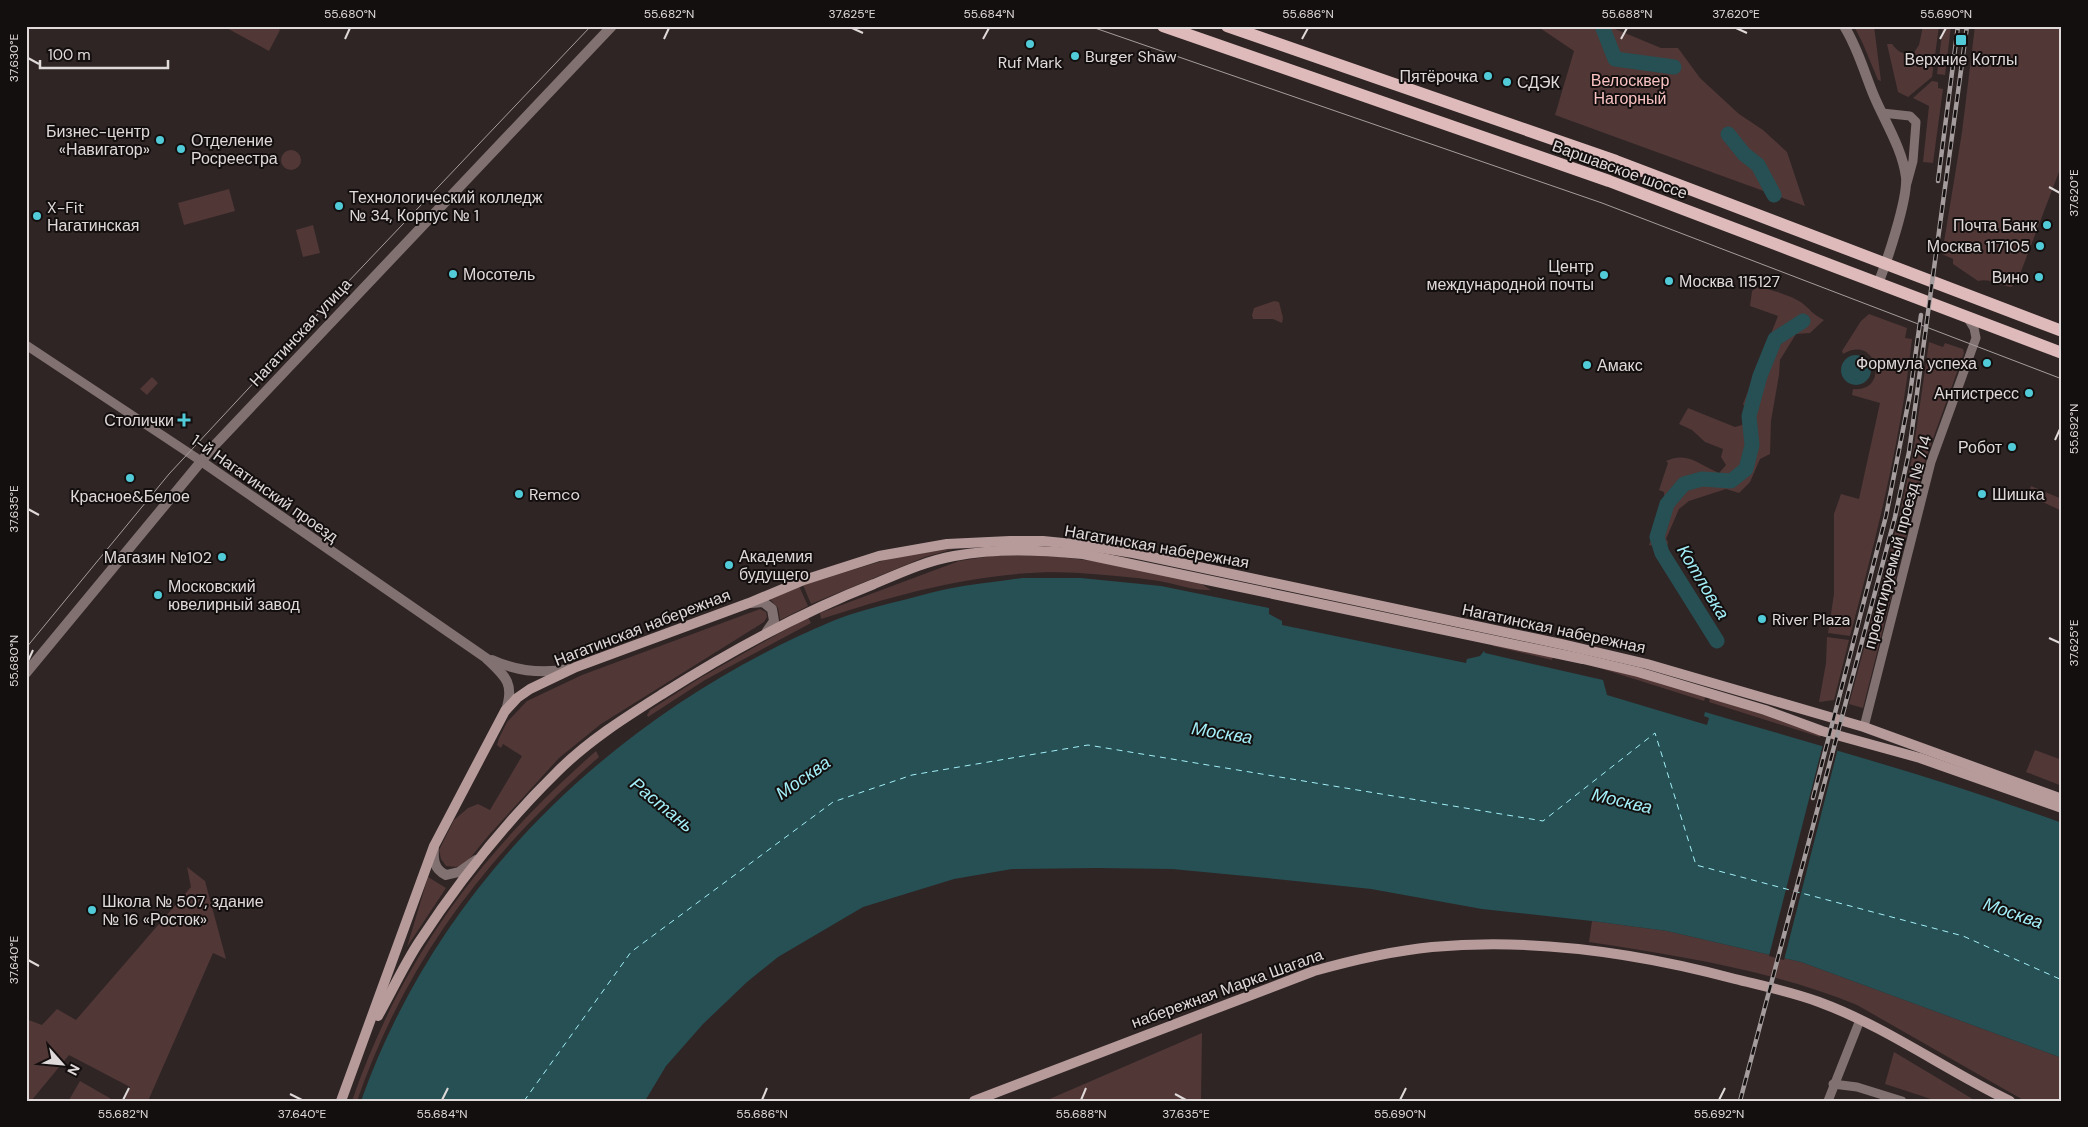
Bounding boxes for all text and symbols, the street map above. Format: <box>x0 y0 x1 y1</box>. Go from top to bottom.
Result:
text: 55.680°N <box>324 6 376 22</box>
text: 55.682°N <box>644 6 694 22</box>
text: 37.625°E <box>829 6 876 22</box>
text: 55.684°N <box>963 6 1015 22</box>
text: 55.686°N <box>1282 6 1334 22</box>
text: 55.688°N <box>1601 6 1653 22</box>
text: 37.620°E <box>1712 6 1760 22</box>
text: 55.690°N <box>1920 6 1972 22</box>
marker: Верхние Котлы <box>1954 33 1968 47</box>
text: 37.630°E <box>6 34 22 82</box>
scale bar <box>40 38 168 70</box>
marker: Ruf Mark <box>1024 38 1036 50</box>
text: 100 m <box>48 45 91 65</box>
place label: Burger Shaw <box>1085 46 1177 67</box>
place label: Верхние Котлы <box>1905 49 2017 70</box>
marker: Burger Shaw <box>1069 50 1081 62</box>
place label: Ruf Mark <box>998 52 1062 73</box>
place label: Пятёрочка <box>1400 66 1478 87</box>
marker: Пятёрочка <box>1482 70 1494 82</box>
park label: Велосквер Нагорный <box>1591 70 1669 109</box>
place label: СДЭК <box>1517 72 1561 93</box>
marker: СДЭК <box>1501 76 1513 88</box>
place label: Бизнес-центр «Навигатор» <box>46 121 150 160</box>
place label: Отделение Росреестра <box>191 130 278 169</box>
marker: Бизнес-центр «Навигатор» <box>154 134 166 146</box>
street label: Варшавское шоссе <box>1549 135 1690 204</box>
marker: Отделение Росреестра <box>175 143 187 155</box>
text: 37.620°E <box>2066 169 2082 217</box>
place label: Технологический колледж № 34, Корпус № 1 <box>349 187 543 226</box>
place label: X-Fit Нагатинская <box>47 197 140 236</box>
marker: Технологический колледж № 34, Корпус № 1 <box>333 200 345 212</box>
marker: X-Fit Нагатинская <box>31 210 43 222</box>
place label: Почта Банк <box>1953 215 2038 236</box>
marker: Почта Банк <box>2041 219 2053 231</box>
place label: Москва 117105 <box>1927 236 2030 257</box>
marker: Москва 117105 <box>2034 240 2046 252</box>
place label: Центр международной почты <box>1426 256 1594 295</box>
place label: Мосотель <box>463 264 535 285</box>
place label: Вино <box>1992 267 2029 288</box>
marker: Мосотель <box>447 268 459 280</box>
marker: Центр международной почты <box>1598 269 1610 281</box>
place label: Москва 115127 <box>1679 271 1780 292</box>
marker: Вино <box>2033 271 2045 283</box>
street label: Нагатинская улица <box>245 274 356 391</box>
marker: Москва 115127 <box>1663 275 1675 287</box>
place label: Формула успеха <box>1856 353 1977 374</box>
place label: Амакс <box>1597 355 1643 376</box>
marker: Формула успеха <box>1981 357 1993 369</box>
marker: Амакс <box>1581 359 1593 371</box>
place label: Антистресс <box>1934 383 2019 404</box>
marker: Антистресс <box>2023 387 2035 399</box>
text: 55.692°N <box>2066 404 2082 454</box>
place label: Столички <box>104 410 174 431</box>
marker: Столички <box>178 414 190 426</box>
street label: 1-й Нагатинский проезд <box>187 430 343 548</box>
street label: проектируемый проезд № 714 <box>1859 433 1936 651</box>
place label: Робот <box>1958 437 2003 458</box>
marker: Робот <box>2006 441 2018 453</box>
marker: Красное&Белое <box>124 472 136 484</box>
place label: Remco <box>529 484 580 505</box>
place label: Шишка <box>1992 484 2045 505</box>
text: 37.635°E <box>6 485 22 533</box>
place label: Красное&Белое <box>70 486 190 507</box>
marker: Remco <box>513 488 525 500</box>
marker: Шишка <box>1976 488 1988 500</box>
street label: Нагатинская набережная <box>1063 520 1251 573</box>
water label: Котловка <box>1671 540 1735 624</box>
place label: Академия будущего <box>739 546 813 585</box>
place label: Магазин №102 <box>104 547 212 568</box>
marker: Магазин №102 <box>216 551 228 563</box>
marker: Академия будущего <box>723 559 735 571</box>
place label: Московский ювелирный завод <box>168 576 300 615</box>
street label: Нагатинская набережная <box>551 584 733 671</box>
marker: Московский ювелирный завод <box>152 589 164 601</box>
street label: Нагатинская набережная <box>1460 599 1648 658</box>
place label: River Plaza <box>1772 609 1850 630</box>
marker: River Plaza <box>1756 613 1768 625</box>
text: 37.625°E <box>2066 619 2082 666</box>
text: 55.680°N <box>6 635 22 687</box>
water label: Москва <box>1190 716 1254 750</box>
water label: Москва <box>771 751 835 805</box>
water label: Растань <box>625 772 699 838</box>
water label: Москва <box>1589 782 1655 820</box>
place label: Школа № 507, здание № 16 «Росток» <box>102 891 264 930</box>
water label: Москва <box>1980 892 2046 934</box>
marker: Школа № 507, здание № 16 «Росток» <box>86 904 98 916</box>
text: 37.640°E <box>6 936 22 984</box>
street label: набережная Марка Шагала <box>1128 944 1326 1033</box>
north arrow <box>38 1040 88 1090</box>
text: N <box>63 1061 84 1079</box>
text: 55.682°N <box>98 1106 148 1122</box>
text: 37.640°E <box>278 1106 326 1122</box>
text: 55.684°N <box>416 1106 468 1122</box>
text: 55.686°N <box>736 1106 788 1122</box>
text: 55.688°N <box>1055 1106 1107 1122</box>
text: 37.635°E <box>1162 1106 1210 1122</box>
text: 55.690°N <box>1374 1106 1426 1122</box>
text: 55.692°N <box>1694 1106 1744 1122</box>

